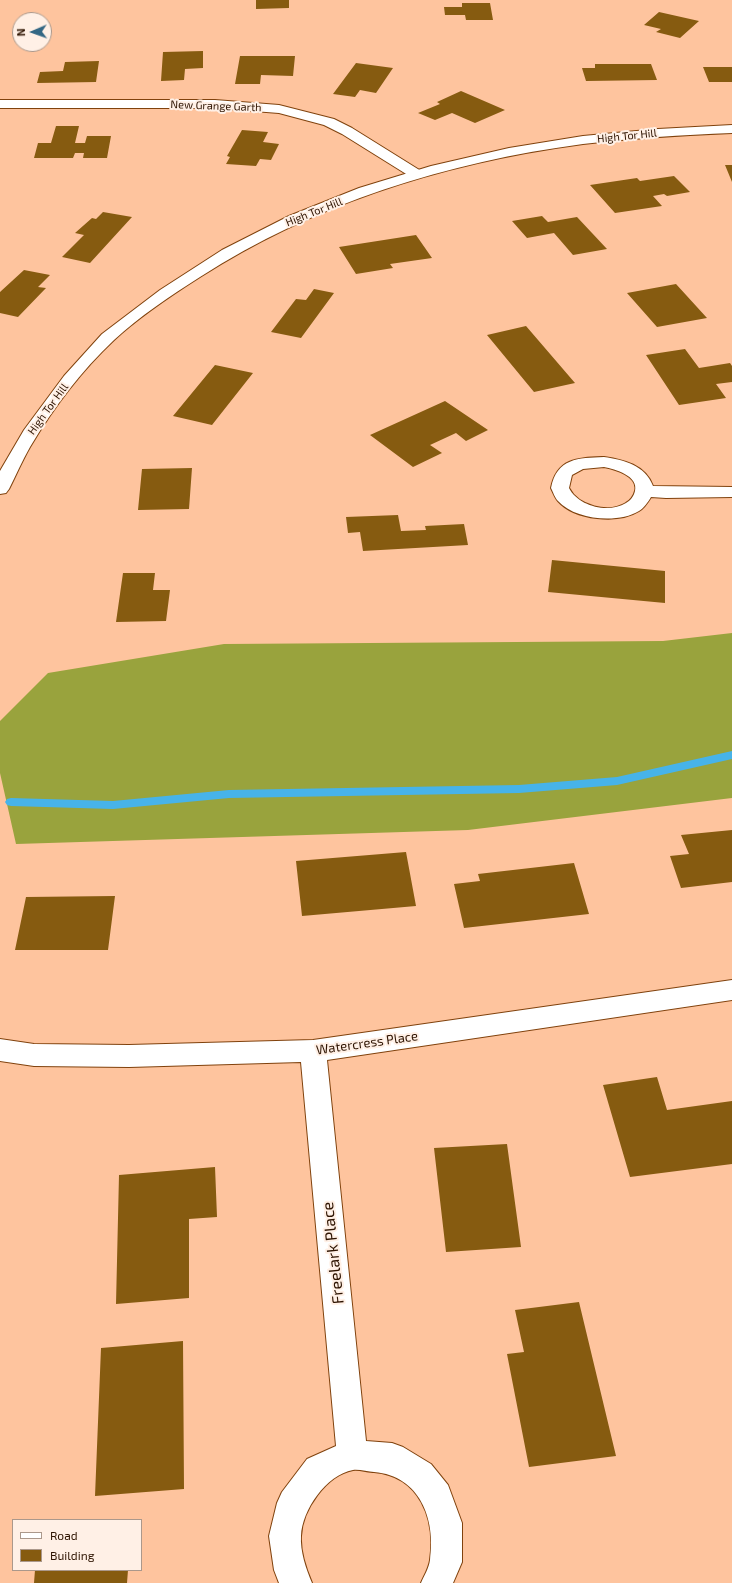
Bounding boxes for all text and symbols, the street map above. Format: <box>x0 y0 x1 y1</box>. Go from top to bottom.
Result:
north arrow <box>12 12 52 52</box>
text: N <box>14 28 27 37</box>
street label: New Grange Garth <box>170 98 262 114</box>
street label: High Tor Hill <box>597 126 657 146</box>
street label: High Tor Hill <box>284 195 344 229</box>
street label: High Tor Hill <box>25 381 71 437</box>
street label: Watercress Place <box>315 1028 419 1058</box>
street label: Freelark Place <box>318 1201 348 1305</box>
legend <box>12 1519 142 1571</box>
text: Road <box>50 1528 78 1542</box>
text: Building <box>50 1548 94 1562</box>

